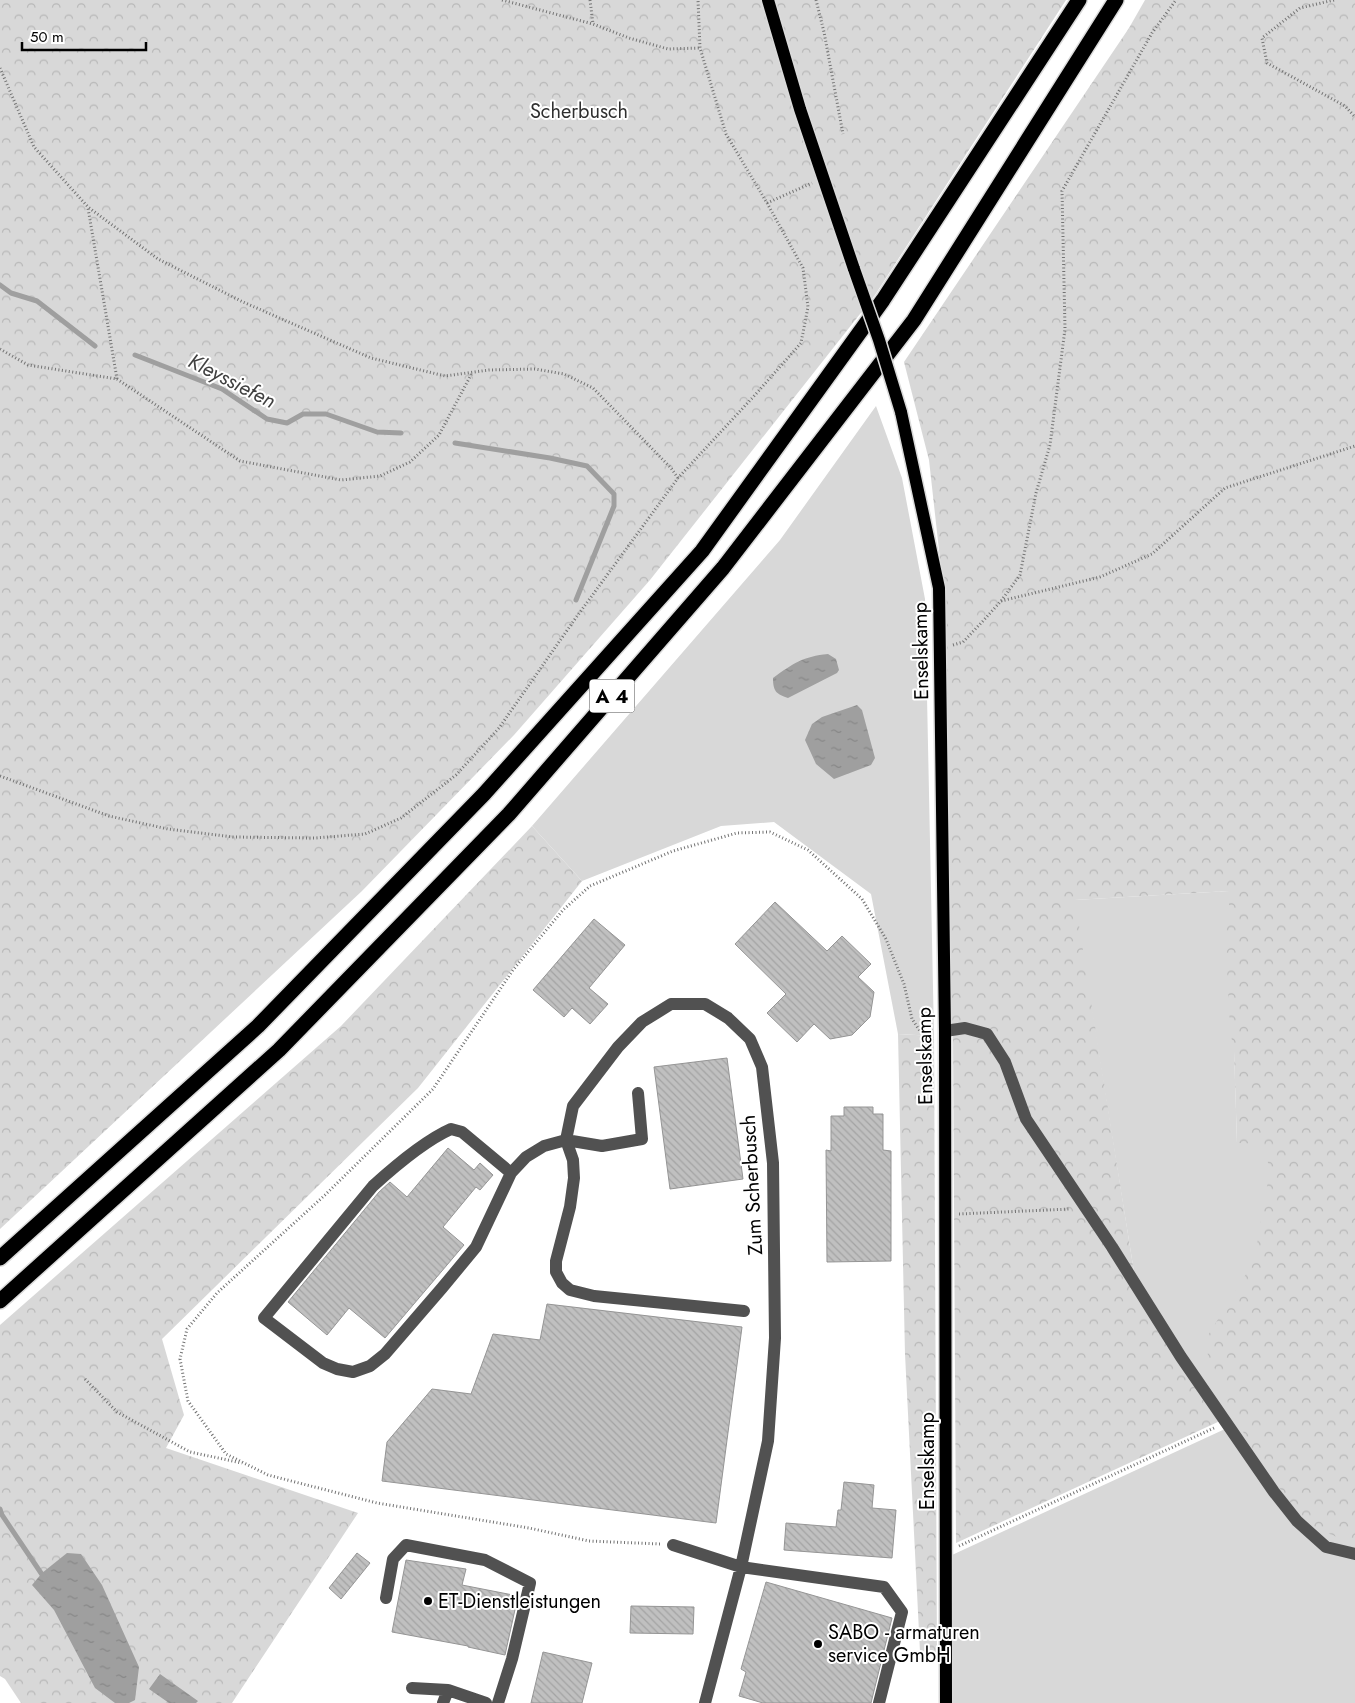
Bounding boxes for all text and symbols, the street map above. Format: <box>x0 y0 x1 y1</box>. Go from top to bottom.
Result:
scale bar <box>22 20 146 52</box>
text: 50 m <box>30 26 64 48</box>
park label: Scherbusch <box>530 97 628 126</box>
water label: Kleyssiefen <box>183 346 281 416</box>
street label: Enselskamp <box>906 602 936 700</box>
road number: A 4 <box>590 679 634 712</box>
street label: Enselskamp <box>910 1007 940 1105</box>
street label: Zum Scherbusch <box>734 1114 770 1256</box>
street label: Enselskamp <box>913 1412 942 1510</box>
place label: ET-Dienstleistungen <box>438 1587 601 1616</box>
marker: ET-Dienstleistungen <box>422 1595 434 1607</box>
place label: SABO - armaturen service GmbH <box>828 1618 980 1670</box>
marker: SABO - armaturen service GmbH <box>812 1638 824 1650</box>

